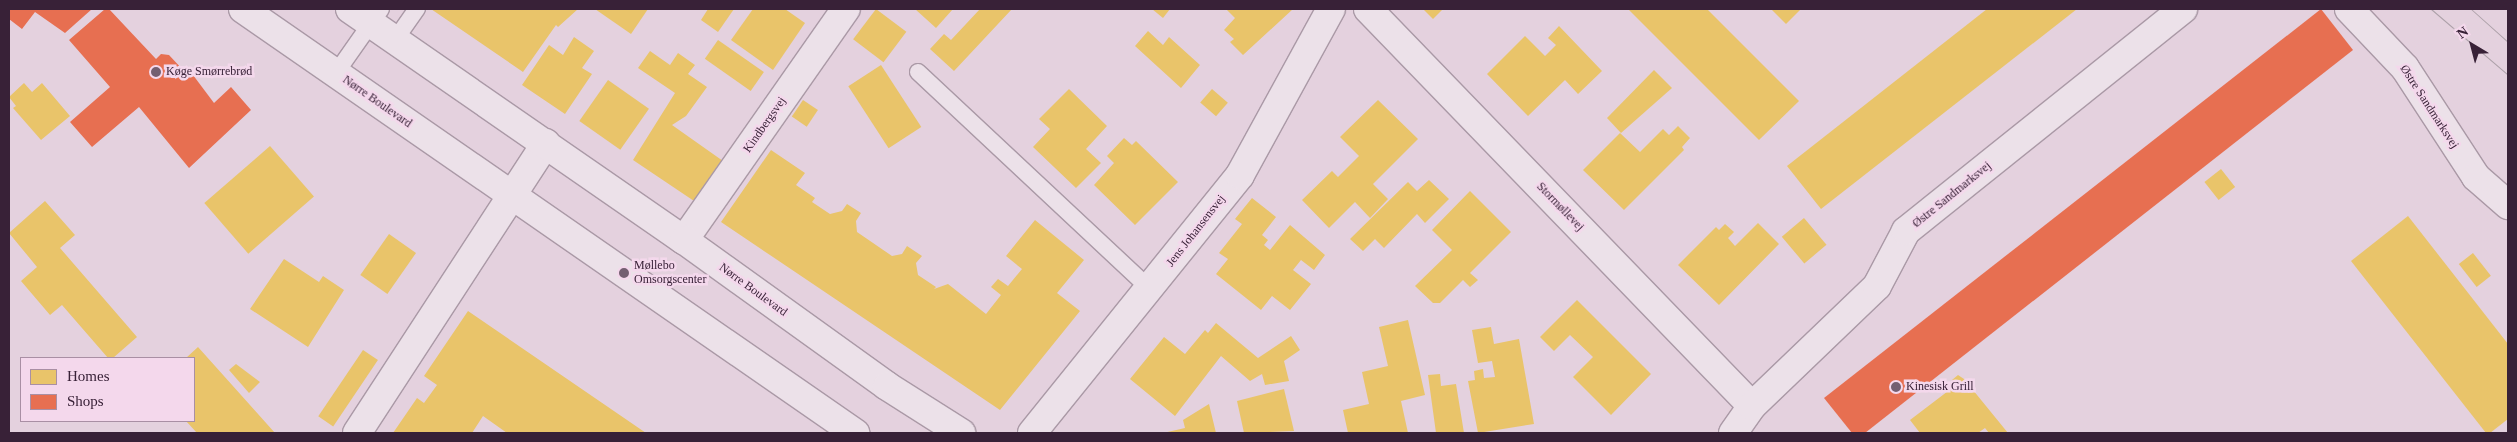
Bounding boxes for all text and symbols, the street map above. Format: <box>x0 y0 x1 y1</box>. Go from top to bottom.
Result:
north arrow <box>2447 20 2497 70</box>
text: N <box>2454 24 2471 42</box>
street label: Østre Sandmarksvej <box>2397 62 2461 152</box>
place label: Køge Smørrebrød <box>166 65 252 79</box>
marker: Køge Smørrebrød <box>150 66 162 78</box>
street label: Nørre Boulevard <box>340 73 414 131</box>
street label: Kindbergsvej <box>741 94 789 156</box>
street label: Østre Sandmarksvej <box>1910 159 1994 231</box>
street label: Stormøllevej <box>1533 180 1587 234</box>
street label: Jens Johansensvej <box>1164 192 1228 270</box>
place label: Møllebo Omsorgscenter <box>634 259 706 287</box>
street label: Nørre Boulevard <box>716 260 790 320</box>
marker: Møllebo Omsorgscenter <box>618 267 630 279</box>
legend <box>20 357 195 422</box>
text: Homes <box>67 368 110 384</box>
place label: Kinesisk Grill <box>1906 380 1974 394</box>
marker: Kinesisk Grill <box>1890 381 1902 393</box>
text: Shops <box>67 393 104 409</box>

